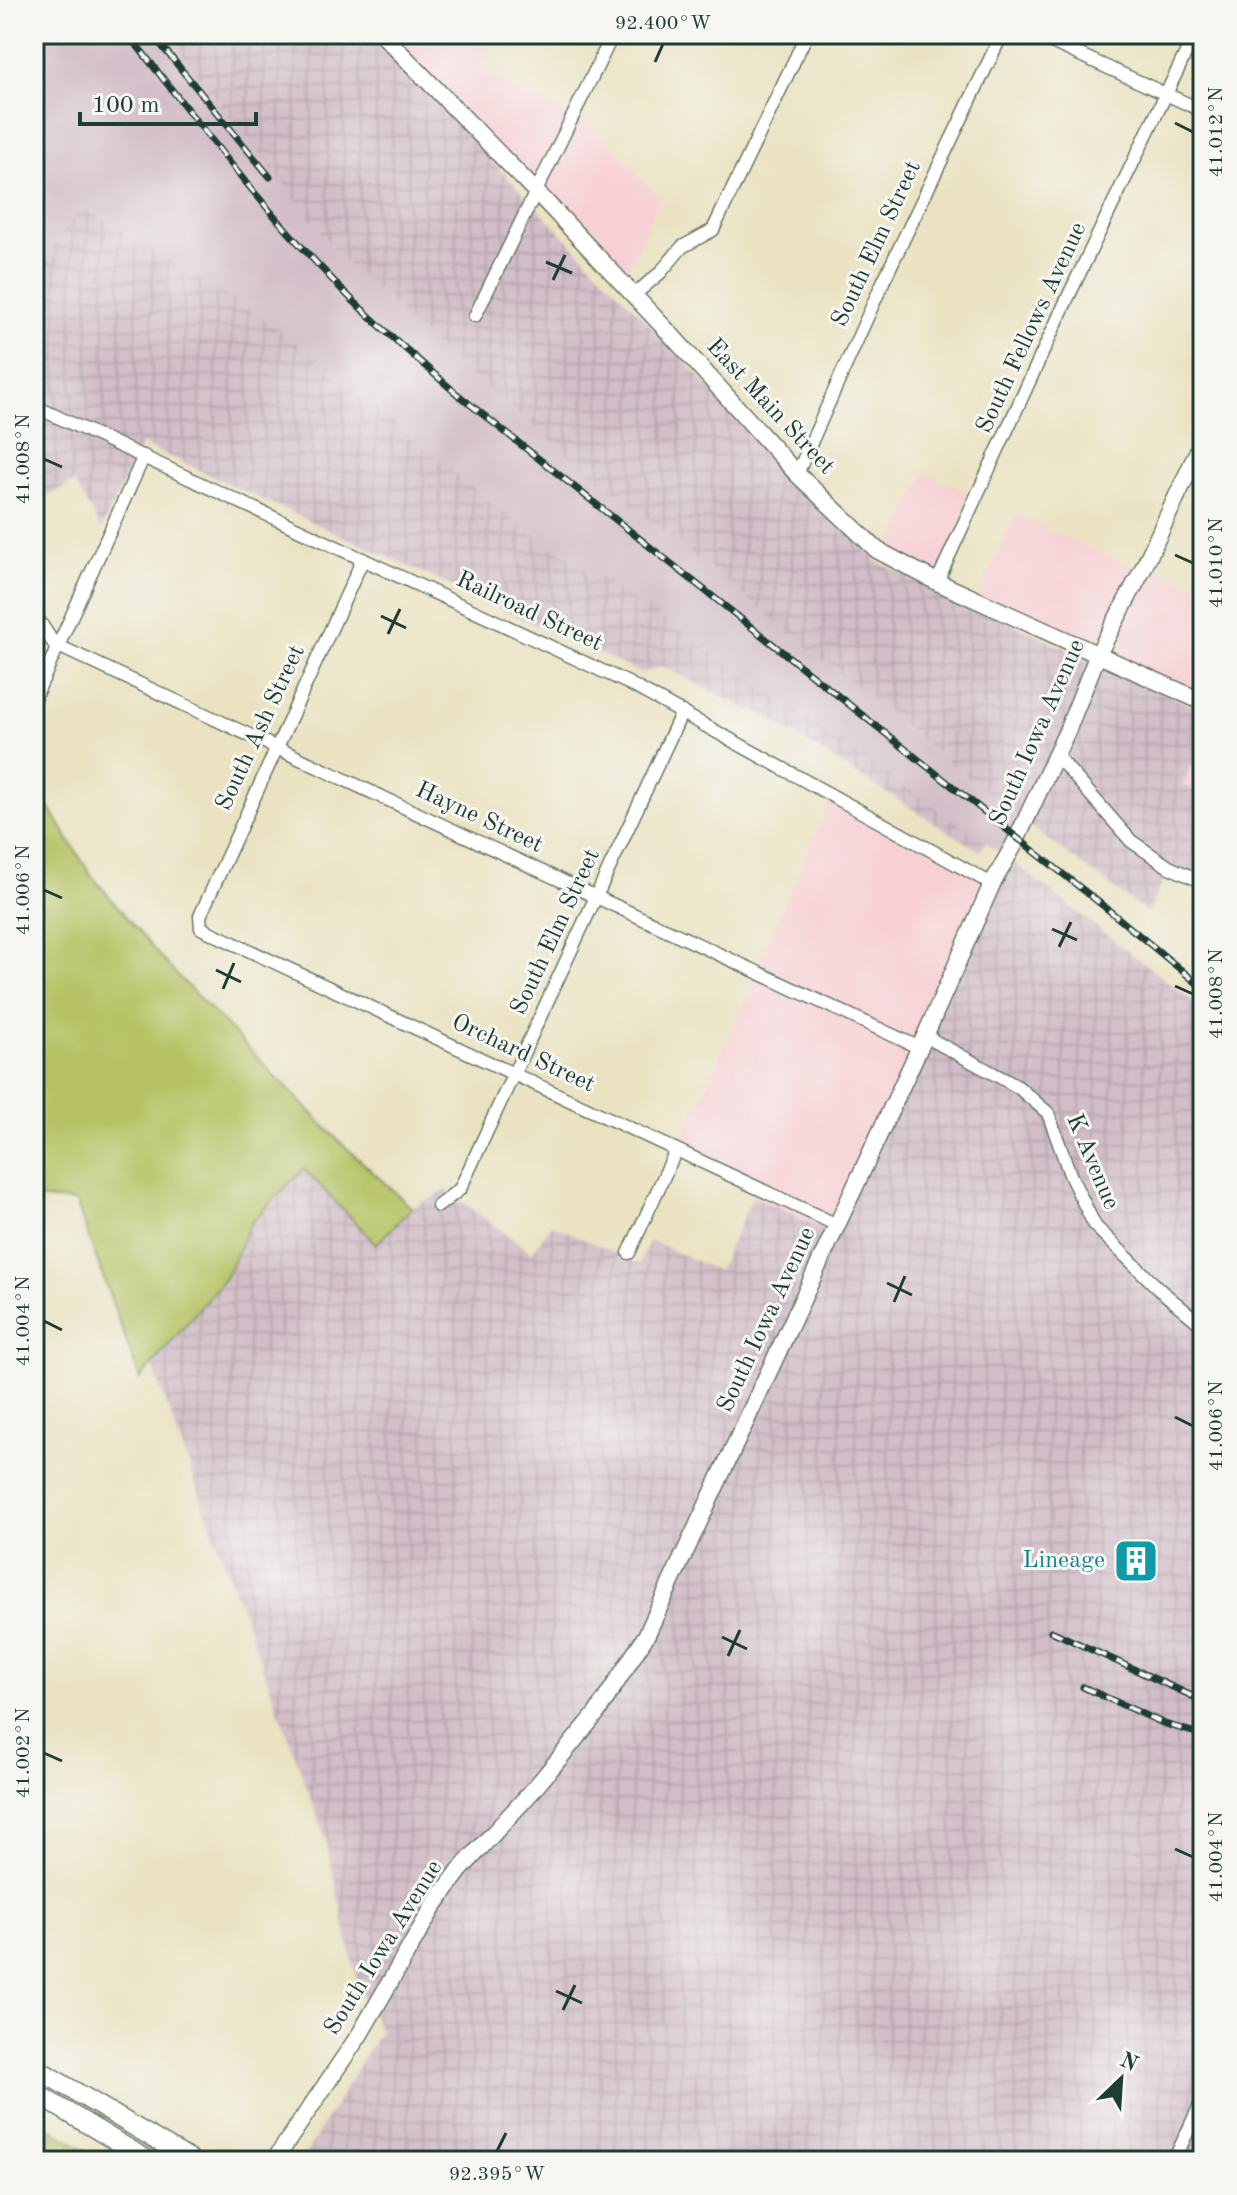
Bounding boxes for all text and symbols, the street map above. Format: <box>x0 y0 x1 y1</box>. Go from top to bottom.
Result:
text: 92.400°W <box>615 14 711 34</box>
scale bar <box>80 76 256 126</box>
text: 41.012°N <box>1207 87 1227 177</box>
text: 100 m <box>92 94 160 118</box>
street label: South Elm Street <box>828 157 926 331</box>
street label: South Fellows Avenue <box>973 219 1091 437</box>
street label: East Main Street <box>701 335 839 479</box>
text: 41.008°N <box>14 414 34 504</box>
text: 41.010°N <box>1207 518 1227 608</box>
street label: Railroad Street <box>452 568 606 656</box>
street label: South Iowa Avenue <box>986 636 1090 830</box>
street label: South Ash Street <box>212 641 310 815</box>
street label: Hayne Street <box>412 778 546 858</box>
text: 41.006°N <box>14 845 34 935</box>
street label: South Elm Street <box>507 845 605 1019</box>
text: 41.008°N <box>1207 949 1227 1039</box>
street label: Orchard Street <box>448 1010 598 1098</box>
street label: K Avenue <box>1061 1111 1123 1213</box>
street label: South Iowa Avenue <box>714 1224 820 1416</box>
text: 41.004°N <box>14 1276 34 1366</box>
text: 41.006°N <box>1207 1381 1227 1471</box>
building icon: Lineage <box>1112 1537 1160 1585</box>
place label: Lineage <box>1023 1549 1105 1573</box>
text: 41.002°N <box>14 1708 34 1798</box>
text: 41.004°N <box>1207 1812 1227 1902</box>
street label: South Iowa Avenue <box>320 1856 448 2040</box>
north arrow <box>1081 2039 1161 2119</box>
text: N <box>1116 2049 1141 2076</box>
text: 92.395°W <box>449 2165 545 2185</box>

